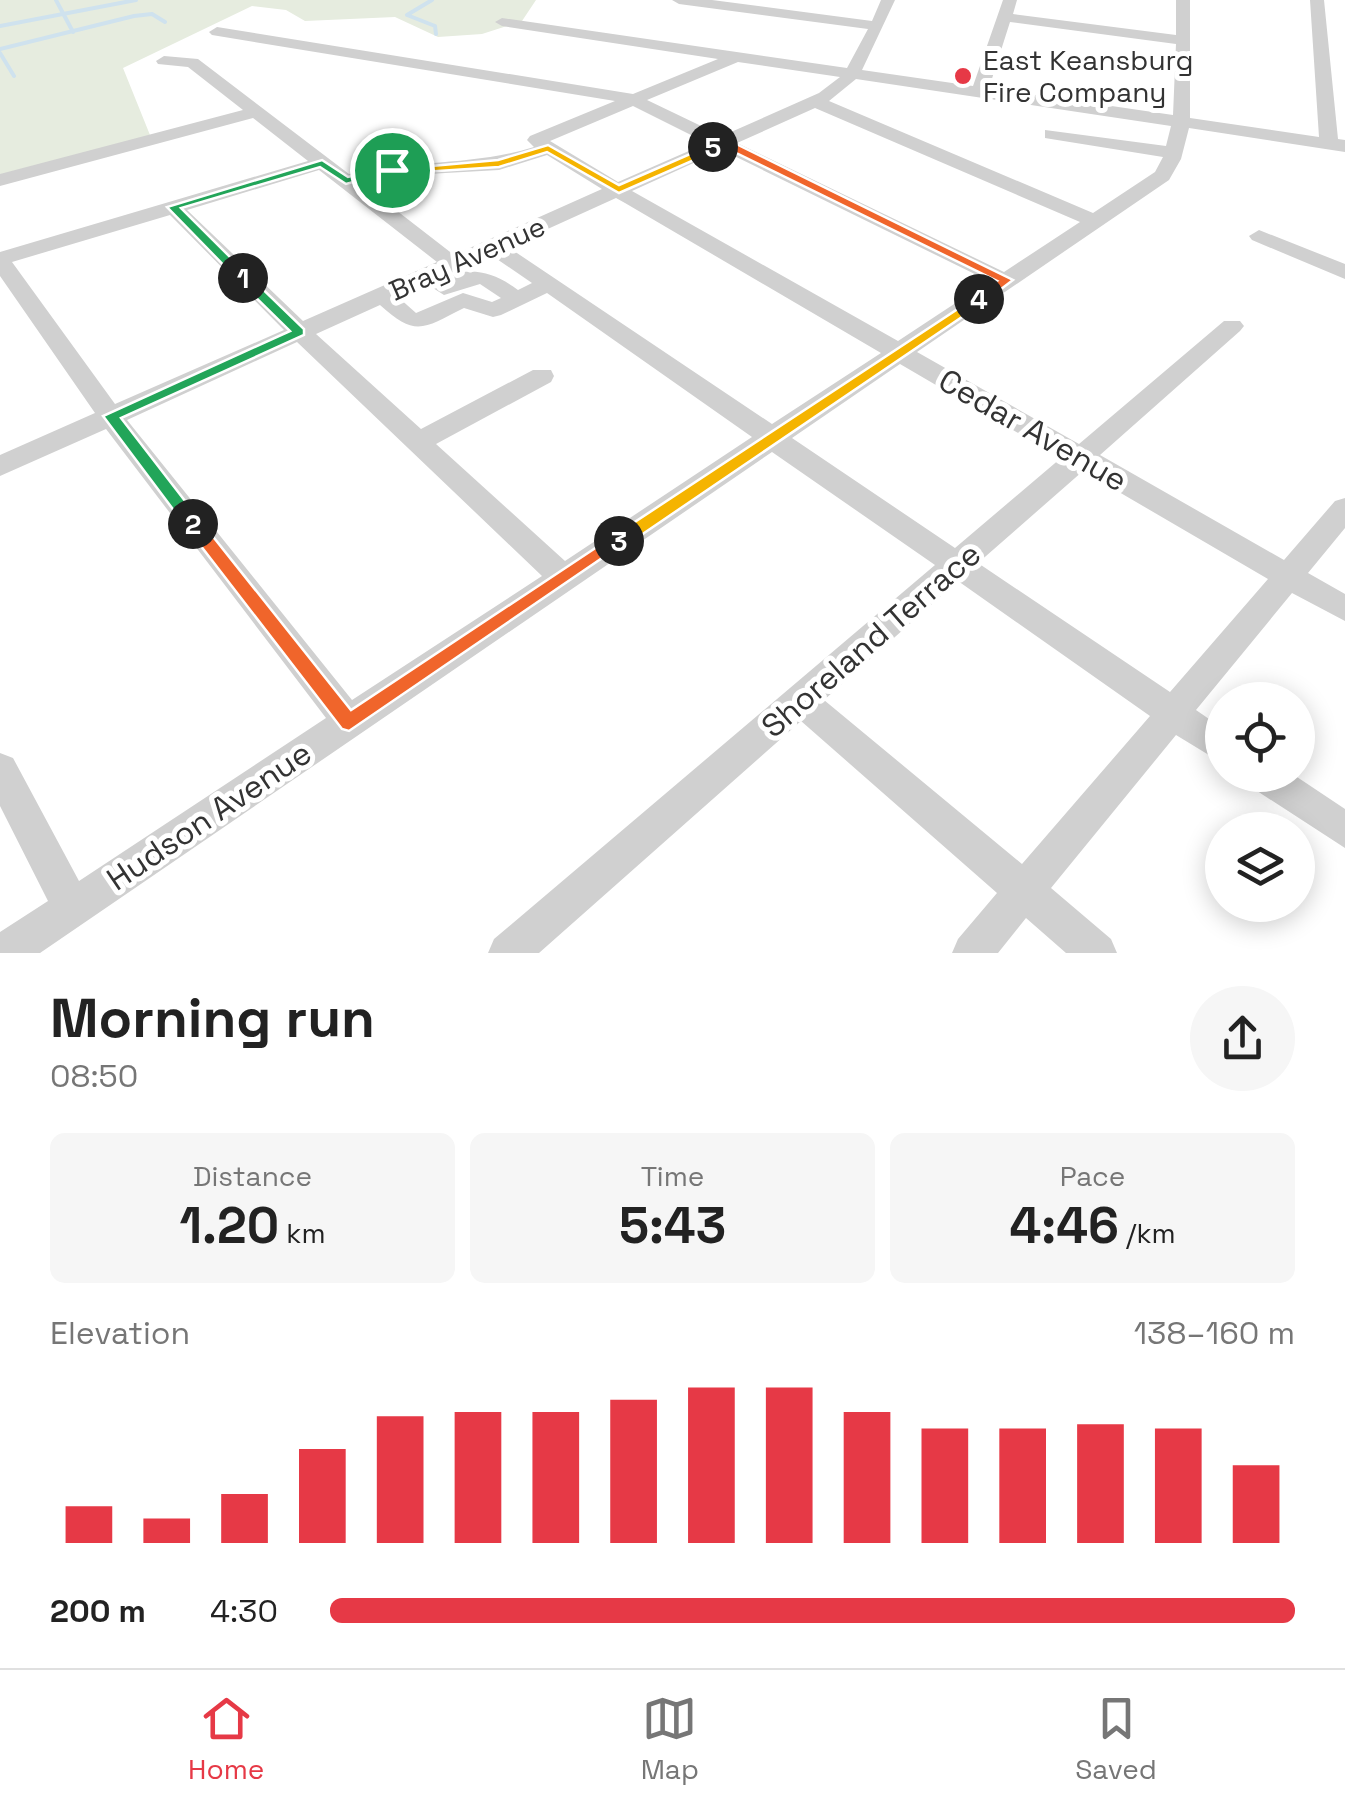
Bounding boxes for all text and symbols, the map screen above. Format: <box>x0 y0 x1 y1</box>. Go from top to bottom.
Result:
place label: East Keansburg Fire Company <box>983 42 1194 110</box>
marker: East Keansburg Fire Company <box>952 65 974 87</box>
pin: 5 <box>688 122 738 172</box>
pin <box>350 128 435 213</box>
text: 5 <box>705 129 721 165</box>
icon: arrive <box>365 143 420 198</box>
street label: Bray Avenue <box>383 208 551 308</box>
pin: 1 <box>218 253 268 303</box>
text: 1 <box>237 260 249 296</box>
pin: 4 <box>954 274 1004 324</box>
text: 4 <box>970 281 988 317</box>
street label: Cedar Avenue <box>931 360 1135 500</box>
pin: 2 <box>168 499 218 549</box>
text: 2 <box>185 506 201 542</box>
pin: 3 <box>594 516 644 566</box>
text: 3 <box>610 523 628 559</box>
street label: Shoreland Terrace <box>753 534 989 746</box>
map controls <box>1205 682 1315 922</box>
button: locate <box>1205 682 1315 792</box>
street label: Hudson Avenue <box>99 733 319 899</box>
button: layers <box>1205 812 1315 922</box>
text: Morning run <box>50 983 375 1053</box>
button: share <box>1190 986 1295 1091</box>
text: 08:50 <box>50 1056 138 1096</box>
text: Distance <box>193 1158 312 1194</box>
text: Time <box>641 1158 704 1194</box>
text: Pace <box>1060 1158 1125 1194</box>
text: 1.20 <box>180 1194 279 1258</box>
text: 5:43 <box>619 1194 726 1258</box>
text: 4:46 <box>1009 1194 1119 1258</box>
text: km <box>279 1215 325 1251</box>
text: /km <box>1119 1215 1176 1251</box>
text: Elevation <box>50 1313 190 1353</box>
text: 138–160 m <box>1134 1313 1295 1353</box>
text: 200 m <box>50 1591 146 1631</box>
text: 4:30 <box>210 1591 278 1631</box>
tab: Home <box>188 1691 264 1787</box>
tab: Map <box>641 1691 699 1787</box>
tab: Saved <box>1075 1691 1157 1787</box>

